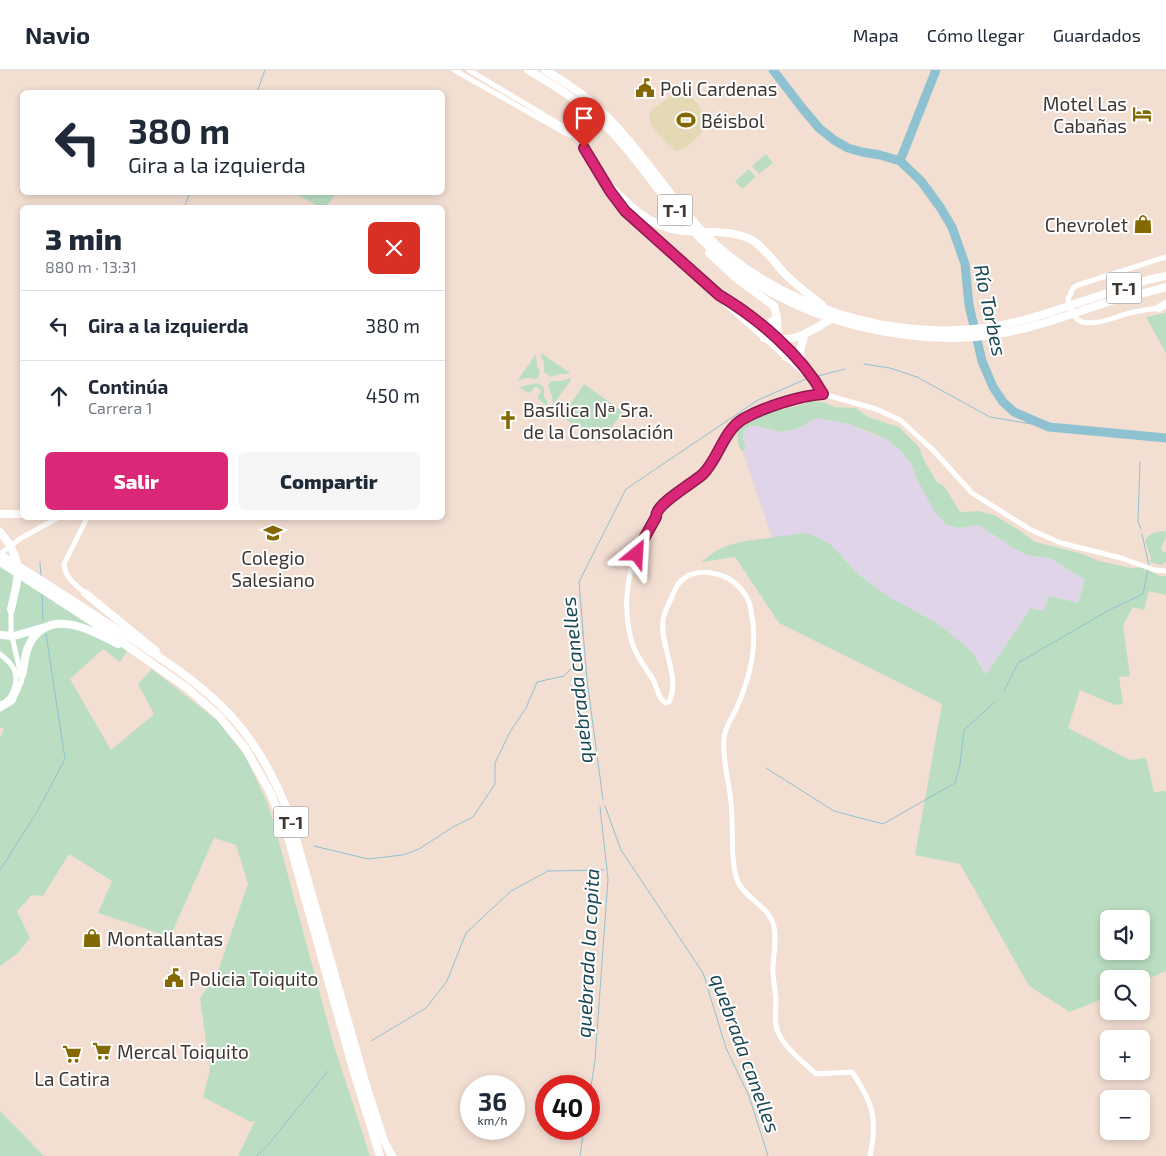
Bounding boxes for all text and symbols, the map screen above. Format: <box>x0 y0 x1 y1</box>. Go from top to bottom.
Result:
text: Navio <box>25 20 90 49</box>
text: Mapa <box>853 24 899 46</box>
text: Cómo llegar <box>927 24 1025 46</box>
text: Guardados <box>1053 24 1141 46</box>
public building icon: Poli Cardenas <box>634 77 656 99</box>
place label: Poli Cardenas <box>660 77 777 100</box>
place label: Motel Las Cabañas <box>1043 92 1127 137</box>
pin <box>563 97 605 148</box>
hotel icon: Motel Las Cabañas <box>1131 103 1153 125</box>
icon: arrive <box>570 104 598 132</box>
text: 380 m <box>128 109 230 151</box>
sports icon: Béisbol <box>675 109 697 131</box>
place label: Béisbol <box>701 109 765 132</box>
icon: left <box>45 110 110 175</box>
text: Gira a la izquierda <box>128 151 306 177</box>
road number: T-1 <box>658 194 692 226</box>
place label: Chevrolet <box>1045 213 1128 236</box>
shop icon: Chevrolet <box>1132 213 1154 235</box>
text: 3 min <box>45 220 122 256</box>
button: close <box>368 222 420 274</box>
text: 880 m · 13:31 <box>45 257 137 276</box>
water label: Río Torbes <box>970 262 1012 358</box>
road number: T-1 <box>1106 272 1142 304</box>
icon: left <box>45 312 73 340</box>
text: Gira a la izquierda <box>88 314 249 337</box>
text: 380 m <box>366 314 420 337</box>
text: Continúa <box>88 375 168 398</box>
icon: ahead <box>45 382 73 410</box>
text: 450 m <box>366 384 420 407</box>
text: Carrera 1 <box>88 398 152 417</box>
place label: Basílica Nª Sra. de la Consolación <box>523 398 674 443</box>
church icon: Basílica Nª Sra. de la Consolación <box>497 409 519 431</box>
button: Salir <box>45 452 228 510</box>
button: Compartir <box>238 452 420 510</box>
school or university icon: Colegio Salesiano <box>262 522 284 544</box>
position arrow <box>610 527 662 579</box>
place label: Colegio Salesiano <box>231 546 315 591</box>
water label: quebrada canelles <box>555 596 597 764</box>
road number: T-1 <box>274 806 308 838</box>
water label: quebrada la copita <box>571 868 603 1038</box>
map controls <box>1100 910 1150 1140</box>
button: sound <box>1100 910 1150 960</box>
shop icon: Montallantas <box>81 927 103 949</box>
place label: Montallantas <box>107 927 223 950</box>
public building icon: Policia Toiquito <box>163 967 185 989</box>
place label: Policia Toiquito <box>189 967 318 990</box>
water label: quebrada canelles <box>706 970 786 1136</box>
button: search <box>1100 970 1150 1020</box>
button: + <box>1100 1030 1150 1080</box>
supermarket icon: Mercal Toiquito <box>91 1040 113 1062</box>
place label: Mercal Toiquito <box>117 1040 249 1063</box>
supermarket icon: La Catira <box>61 1043 83 1065</box>
place label: La Catira <box>34 1067 110 1090</box>
speed limit sign: 40 <box>535 1075 600 1140</box>
text: 36 <box>478 1086 507 1116</box>
button: − <box>1100 1090 1150 1140</box>
text: km/h <box>478 1113 507 1127</box>

